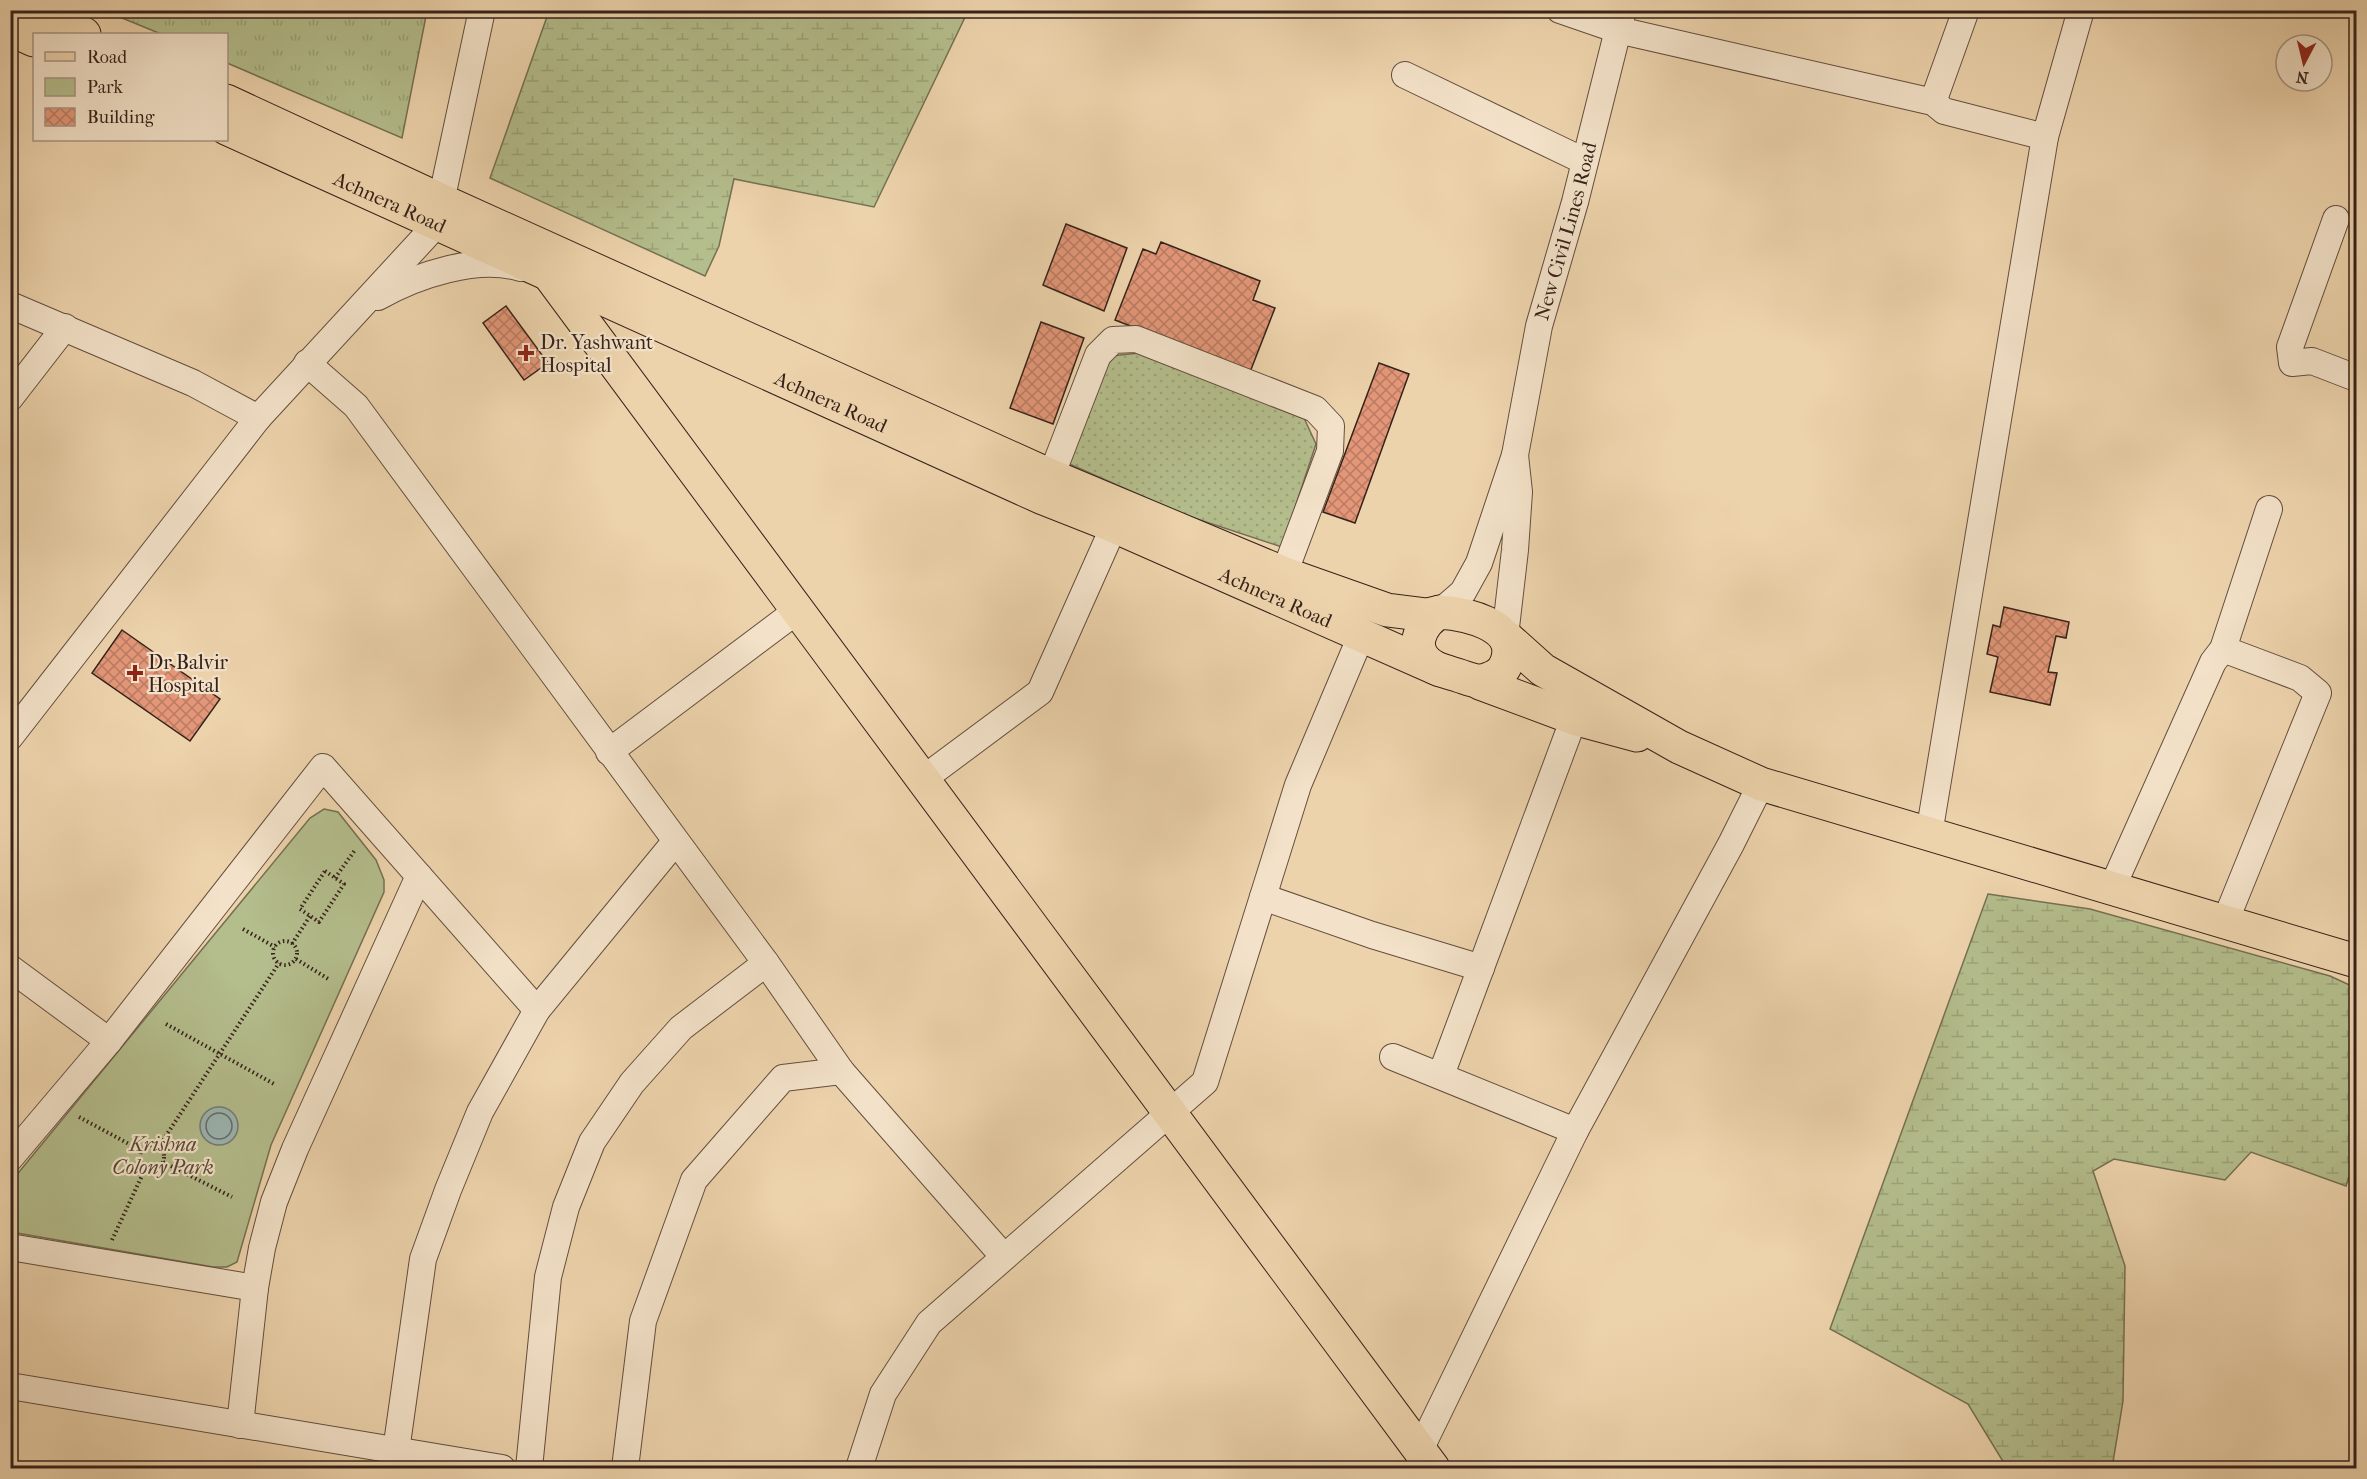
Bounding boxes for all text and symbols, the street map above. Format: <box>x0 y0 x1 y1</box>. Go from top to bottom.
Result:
legend <box>33 33 228 141</box>
north arrow <box>2274 33 2334 93</box>
text: Road <box>87 47 127 68</box>
text: N <box>2294 67 2309 88</box>
text: Park <box>87 77 124 98</box>
text: Building <box>87 107 155 128</box>
street label: New Civil Lines Road <box>1530 138 1601 323</box>
street label: Achnera Road <box>329 166 451 238</box>
place label: Dr. Yashwant Hospital <box>540 331 653 377</box>
marker: Dr. Yashwant Hospital <box>517 344 535 362</box>
street label: Achnera Road <box>770 366 892 438</box>
street label: Achnera Road <box>1215 562 1337 633</box>
place label: Dr Balvir Hospital <box>148 651 229 697</box>
marker: Dr Balvir Hospital <box>126 664 144 682</box>
park label: Krishna Colony Park <box>112 1133 214 1179</box>

